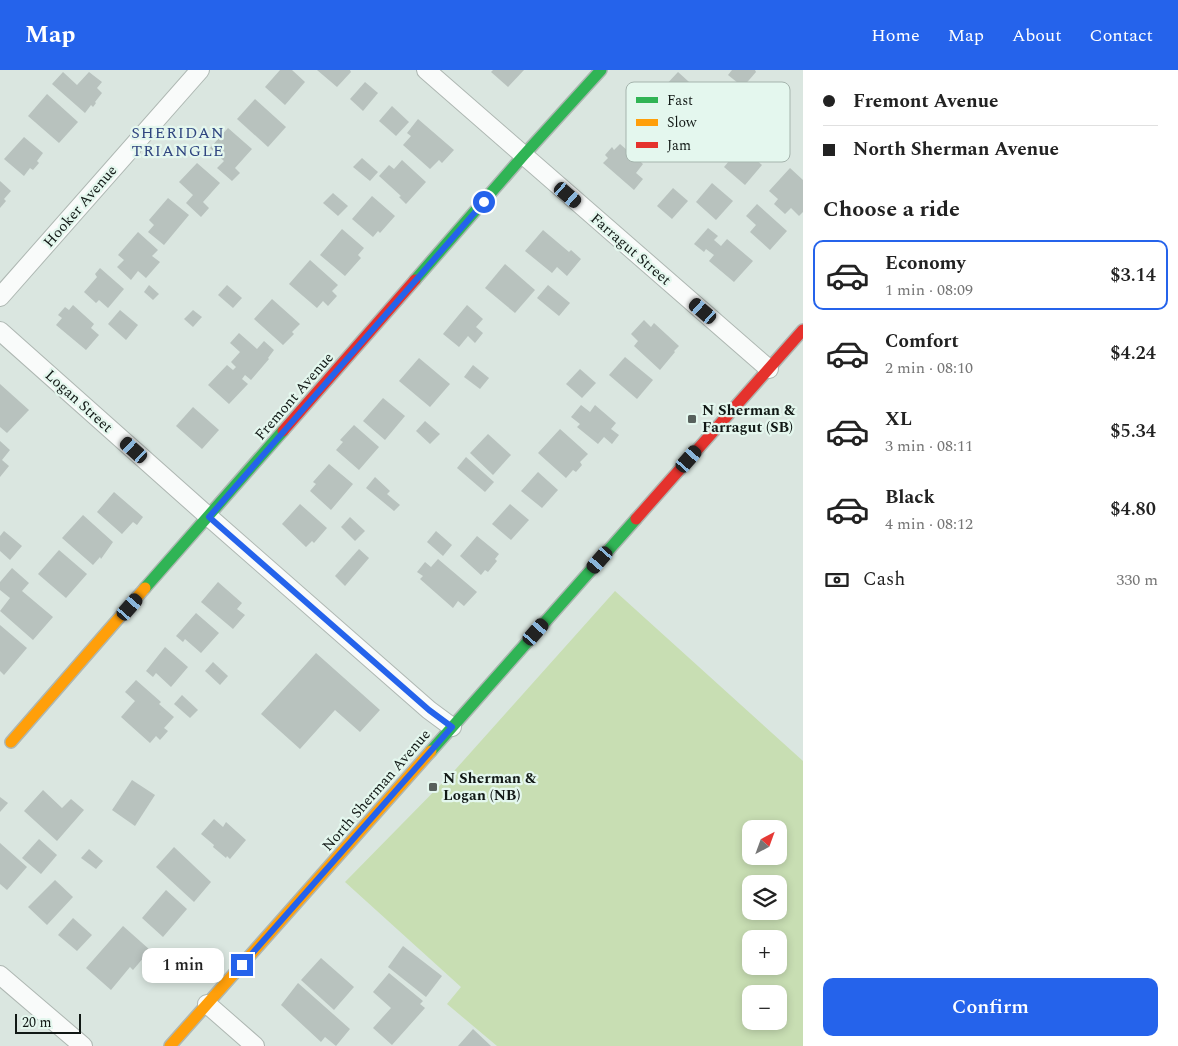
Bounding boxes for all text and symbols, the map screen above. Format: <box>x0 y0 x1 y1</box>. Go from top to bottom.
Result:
text: Map <box>25 17 75 53</box>
text: Home <box>871 22 920 49</box>
text: Map <box>948 22 984 49</box>
text: About <box>1012 22 1062 49</box>
text: Contact <box>1090 22 1153 49</box>
legend <box>626 82 790 162</box>
text: Fremont Avenue <box>853 87 998 116</box>
text: Fast <box>667 90 693 111</box>
text: Slow <box>667 112 697 133</box>
district label: SHERIDAN TRIANGLE <box>131 121 225 163</box>
text: Jam <box>667 135 691 156</box>
text: North Sherman Avenue <box>853 135 1059 164</box>
street label: Hooker Avenue <box>38 160 123 253</box>
car <box>551 179 584 211</box>
route start <box>473 191 495 213</box>
text: Choose a ride <box>823 193 960 226</box>
street label: Farragut Street <box>585 208 676 291</box>
text: Economy <box>885 249 966 278</box>
icon: car <box>825 253 870 298</box>
text: $3.14 <box>1110 261 1156 290</box>
text: 1 min · 08:09 <box>885 278 973 302</box>
car <box>686 295 719 327</box>
text: Comfort <box>885 327 959 356</box>
icon: car <box>825 331 870 376</box>
text: $4.24 <box>1110 339 1156 368</box>
street label: Fremont Avenue <box>250 347 339 445</box>
text: 2 min · 08:10 <box>885 356 973 380</box>
street label: Logan Street <box>39 364 118 438</box>
place label: N Sherman & Farragut (SB) <box>702 399 796 439</box>
text: XL <box>885 405 912 434</box>
icon: car <box>825 409 870 454</box>
marker: N Sherman & Farragut (SB) <box>686 413 698 425</box>
text: $5.34 <box>1110 417 1156 446</box>
car <box>117 434 150 466</box>
text: 3 min · 08:11 <box>885 434 973 458</box>
car <box>673 443 704 475</box>
text: Black <box>885 483 935 512</box>
icon: car <box>825 487 870 532</box>
text: $4.80 <box>1110 495 1156 524</box>
text: 4 min · 08:12 <box>885 512 973 536</box>
car <box>584 544 615 576</box>
text: Cash <box>863 565 905 594</box>
icon: cash <box>823 566 851 594</box>
text: 330 m <box>1116 568 1158 592</box>
car <box>114 591 145 623</box>
car <box>520 616 551 648</box>
street label: North Sherman Avenue <box>317 724 436 857</box>
place label: N Sherman & Logan (NB) <box>443 767 537 807</box>
marker: N Sherman & Logan (NB) <box>427 781 439 793</box>
north arrow <box>742 820 788 865</box>
map controls <box>742 820 787 1030</box>
button: layers <box>742 875 787 920</box>
button: + <box>742 930 787 975</box>
callout: 1 min <box>142 948 224 982</box>
text: 1 min <box>162 953 204 977</box>
route end <box>231 954 253 976</box>
button: Confirm <box>823 978 1158 1036</box>
button: − <box>742 985 787 1030</box>
scale bar <box>15 1011 81 1034</box>
text: 20 m <box>22 1012 52 1033</box>

